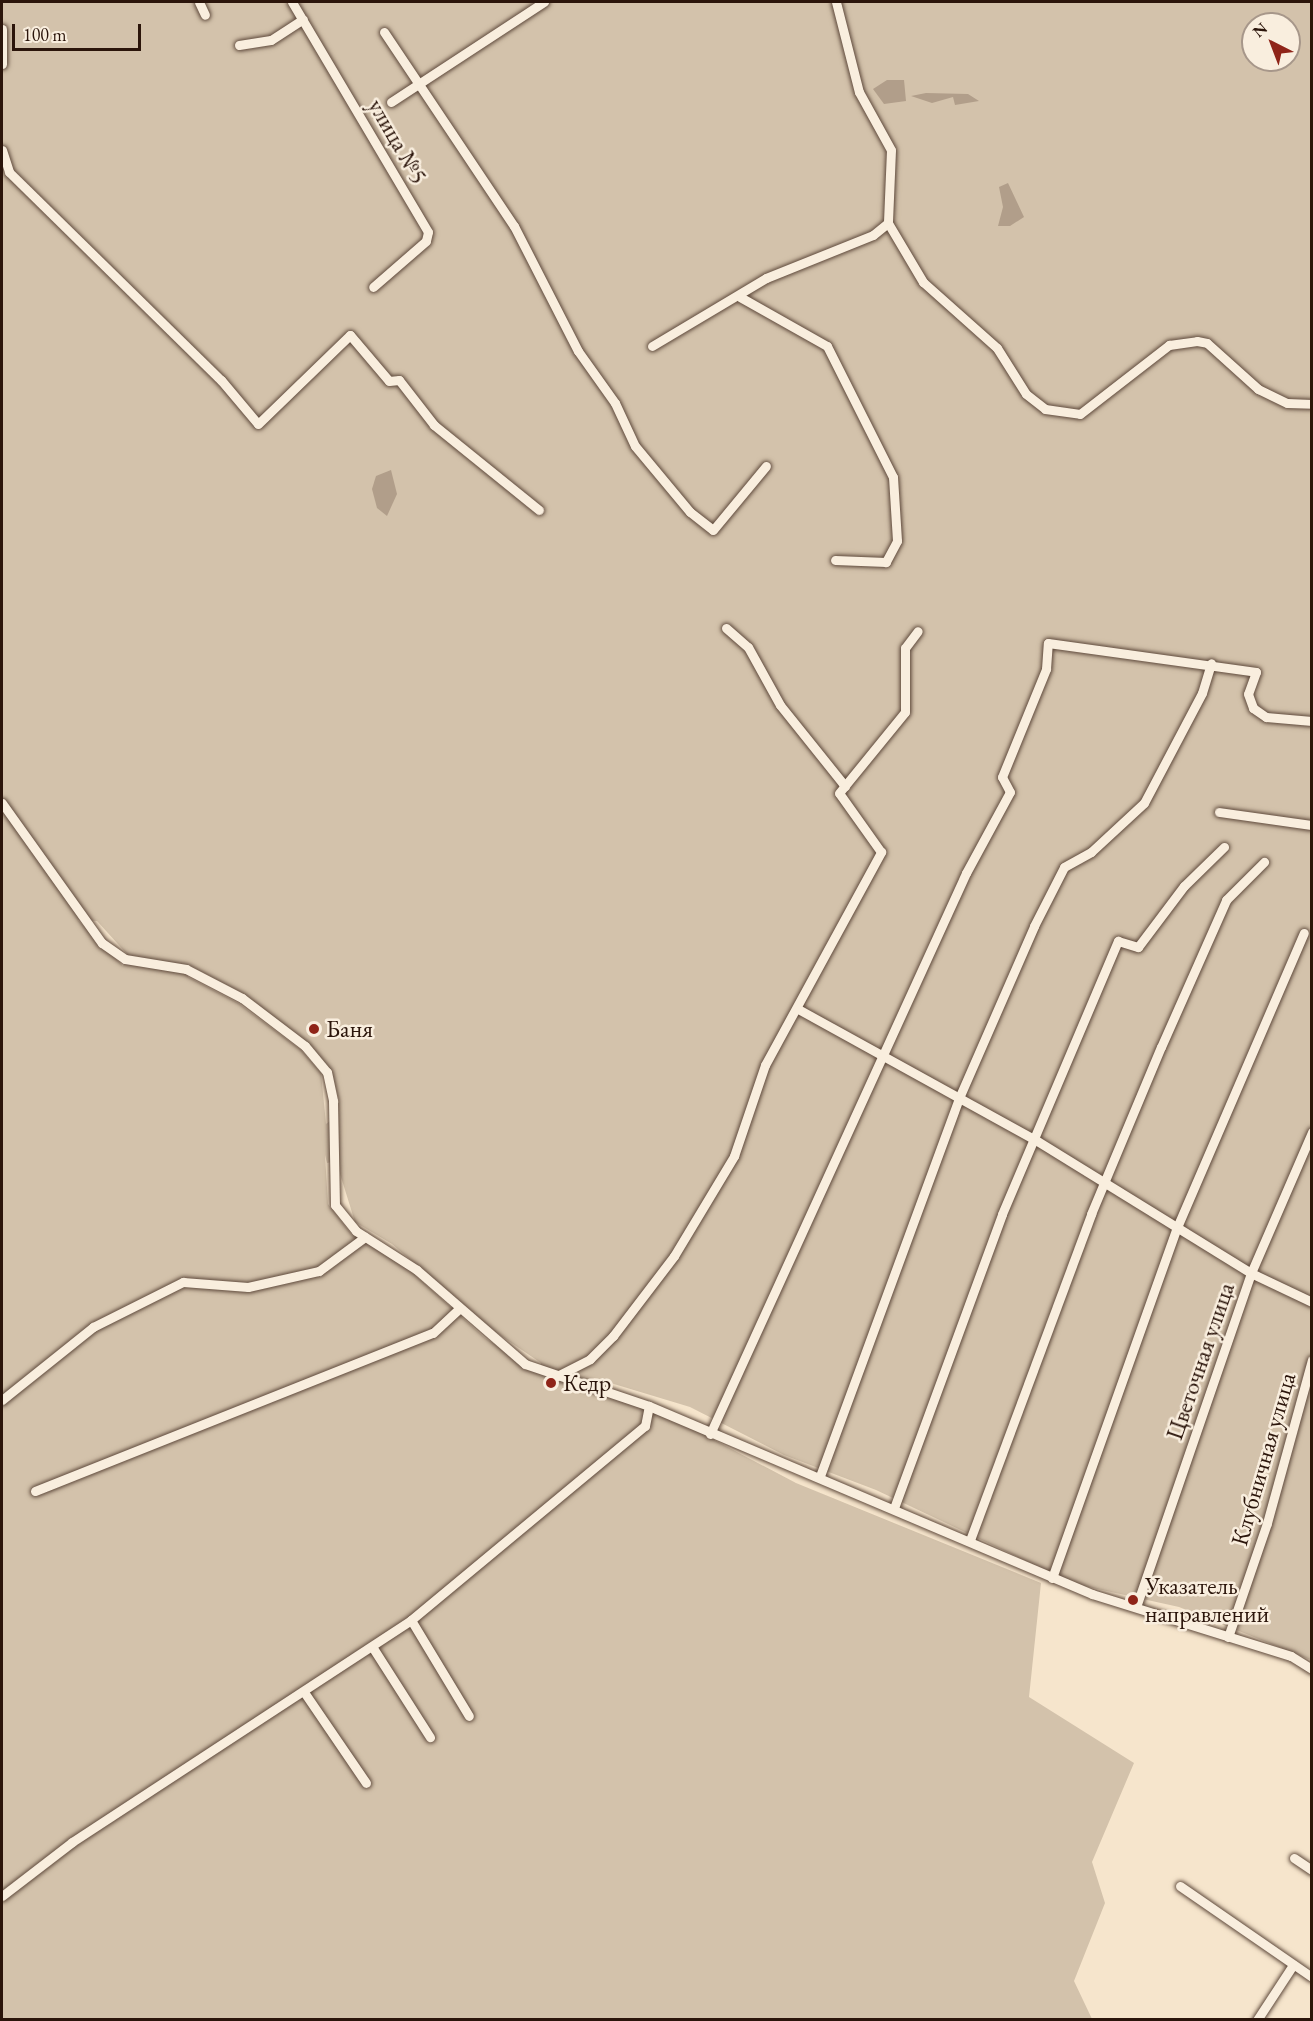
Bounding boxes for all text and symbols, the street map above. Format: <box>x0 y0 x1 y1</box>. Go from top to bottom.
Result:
scale bar <box>15 12 144 50</box>
north arrow <box>1241 12 1301 72</box>
text: N <box>1248 18 1272 42</box>
text: 100 m <box>23 23 67 46</box>
street label: улица №5 <box>362 93 434 189</box>
place label: Баня <box>326 1015 373 1043</box>
marker: Баня <box>307 1022 321 1036</box>
street label: Цветочная улица <box>1160 1279 1240 1443</box>
place label: Кедр <box>563 1369 611 1397</box>
street label: Клубничная улица <box>1225 1369 1301 1549</box>
marker: Кедр <box>544 1376 558 1390</box>
place label: Указатель направлений <box>1145 1572 1269 1628</box>
marker: Указатель направлений <box>1126 1593 1140 1607</box>

